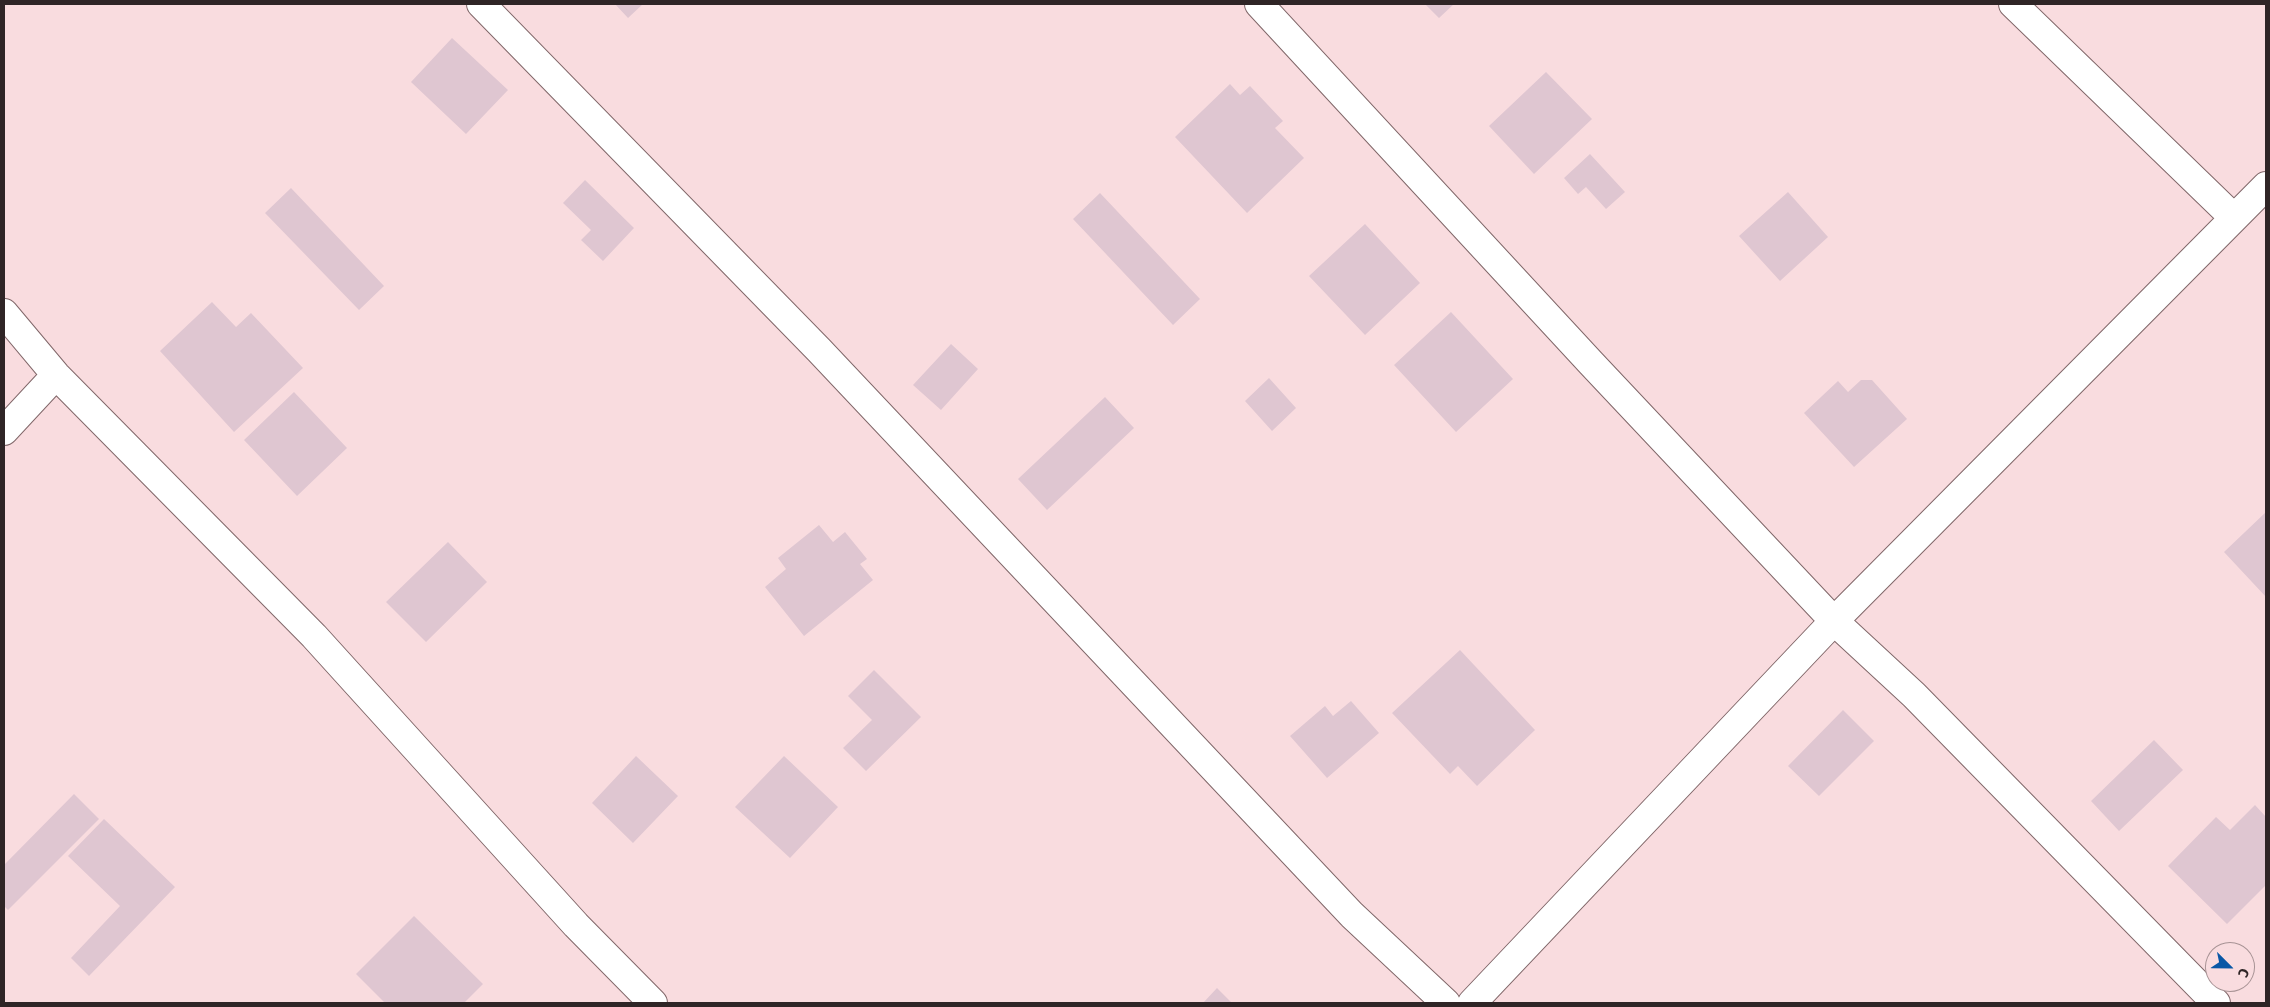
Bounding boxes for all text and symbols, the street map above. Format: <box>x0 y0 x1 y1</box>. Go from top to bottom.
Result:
north arrow <box>2205 942 2255 992</box>
text: С <box>2234 966 2253 980</box>

